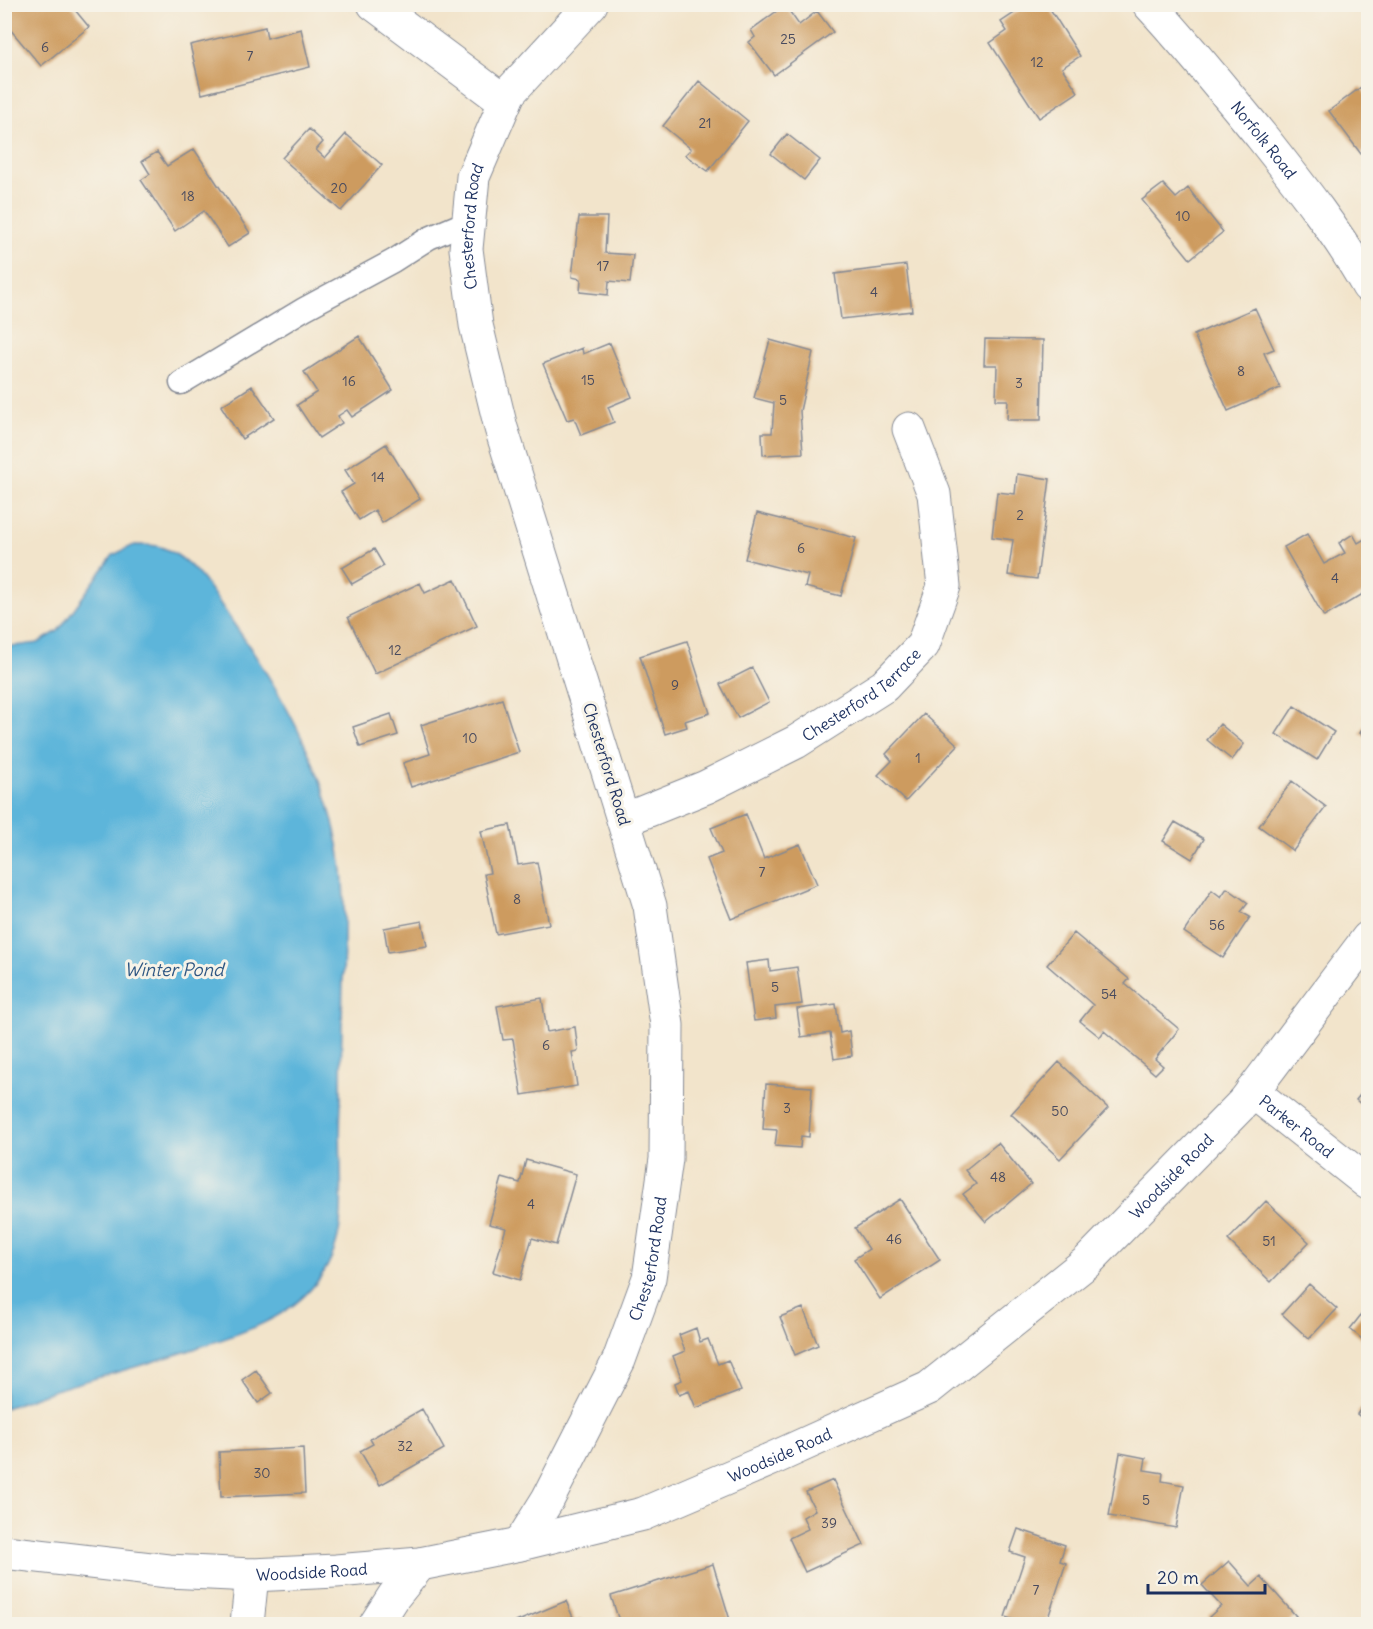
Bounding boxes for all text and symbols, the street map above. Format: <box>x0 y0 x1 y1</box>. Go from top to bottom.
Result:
house number: 25 <box>780 30 796 48</box>
house number: 6 <box>41 38 49 56</box>
house number: 7 <box>247 47 254 65</box>
house number: 12 <box>1030 53 1044 71</box>
street label: Norfolk Road <box>1227 97 1301 183</box>
house number: 21 <box>698 114 712 132</box>
street label: Chesterford Road <box>456 160 488 291</box>
house number: 20 <box>331 179 347 197</box>
house number: 18 <box>181 187 195 205</box>
house number: 10 <box>1176 207 1190 225</box>
house number: 17 <box>597 257 609 275</box>
house number: 4 <box>870 283 878 301</box>
house number: 8 <box>1237 362 1245 380</box>
house number: 15 <box>581 371 595 389</box>
house number: 16 <box>342 372 356 390</box>
house number: 3 <box>1015 374 1023 392</box>
house number: 5 <box>779 391 787 409</box>
house number: 14 <box>371 468 385 486</box>
house number: 2 <box>1016 506 1024 524</box>
house number: 6 <box>797 539 805 557</box>
house number: 4 <box>1331 569 1339 587</box>
house number: 12 <box>388 641 402 659</box>
street label: Chesterford Terrace <box>798 644 925 746</box>
house number: 9 <box>671 676 679 694</box>
street label: Chesterford Road <box>579 700 635 828</box>
house number: 10 <box>463 729 477 747</box>
house number: 1 <box>915 749 921 767</box>
house number: 7 <box>759 863 766 881</box>
house number: 8 <box>513 890 521 908</box>
house number: 56 <box>1209 916 1225 934</box>
water label: Winter Pond <box>124 958 226 981</box>
house number: 5 <box>771 978 779 996</box>
house number: 54 <box>1101 985 1117 1003</box>
house number: 6 <box>542 1036 550 1054</box>
street label: Parker Road <box>1255 1091 1338 1162</box>
house number: 3 <box>783 1099 791 1117</box>
house number: 50 <box>1051 1102 1069 1120</box>
street label: Woodside Road <box>1125 1129 1217 1223</box>
house number: 48 <box>990 1168 1006 1186</box>
house number: 4 <box>527 1195 535 1213</box>
street label: Chesterford Road <box>624 1195 671 1324</box>
house number: 46 <box>886 1230 902 1248</box>
house number: 51 <box>1262 1232 1276 1250</box>
street label: Woodside Road <box>725 1423 835 1487</box>
house number: 32 <box>397 1437 413 1455</box>
house number: 30 <box>253 1464 271 1482</box>
house number: 5 <box>1142 1491 1150 1509</box>
house number: 39 <box>821 1514 837 1532</box>
scale bar <box>1148 1557 1265 1595</box>
street label: Woodside Road <box>256 1558 368 1585</box>
text: 20 m <box>1157 1566 1199 1589</box>
house number: 7 <box>1033 1581 1040 1599</box>

